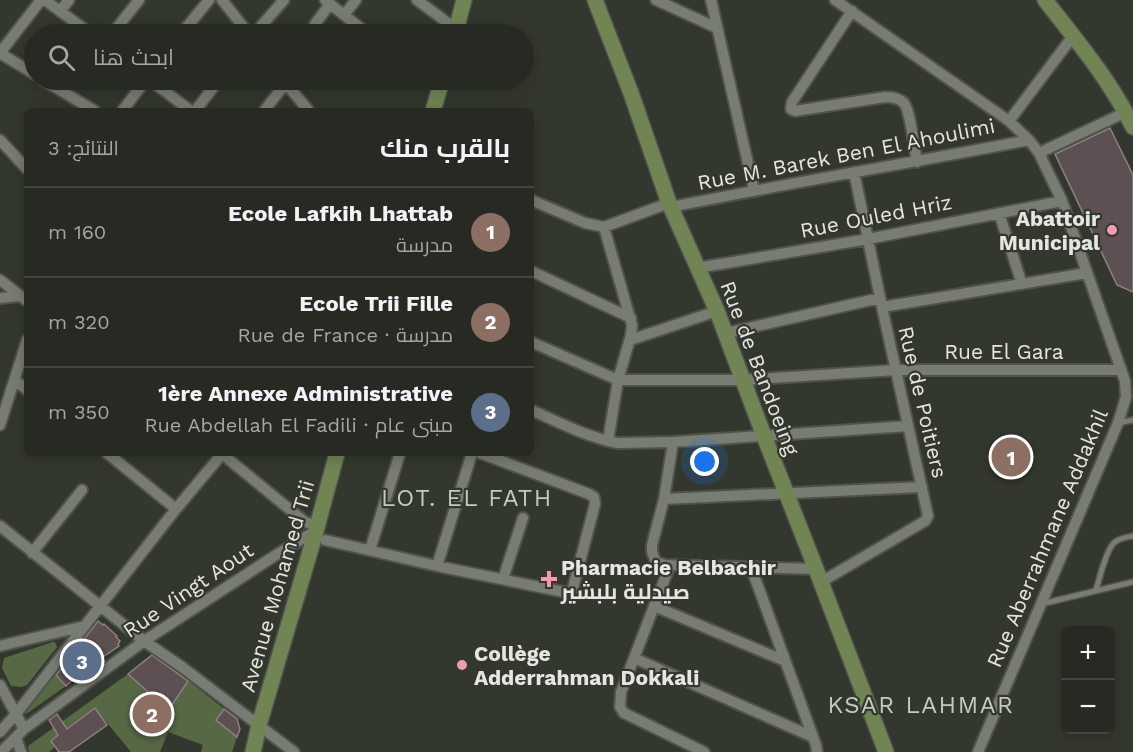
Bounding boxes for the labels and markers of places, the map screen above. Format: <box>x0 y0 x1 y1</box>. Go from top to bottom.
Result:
place label: Abattoir Municipal <box>999 206 1100 255</box>
marker: Abattoir Municipal <box>1105 223 1119 237</box>
pin: 1 <box>992 434 1030 480</box>
place label: Pharmacie Belbachir صيدلية بلبشير <box>560 555 776 604</box>
marker: Pharmacie Belbachir صيدلية بلبشير <box>542 572 556 586</box>
pin: 3 <box>62 638 101 684</box>
place label: Collège Adderrahman Dokkali <box>474 641 699 690</box>
marker: Collège Adderrahman Dokkali <box>455 658 469 672</box>
pin: 2 <box>132 692 172 736</box>

